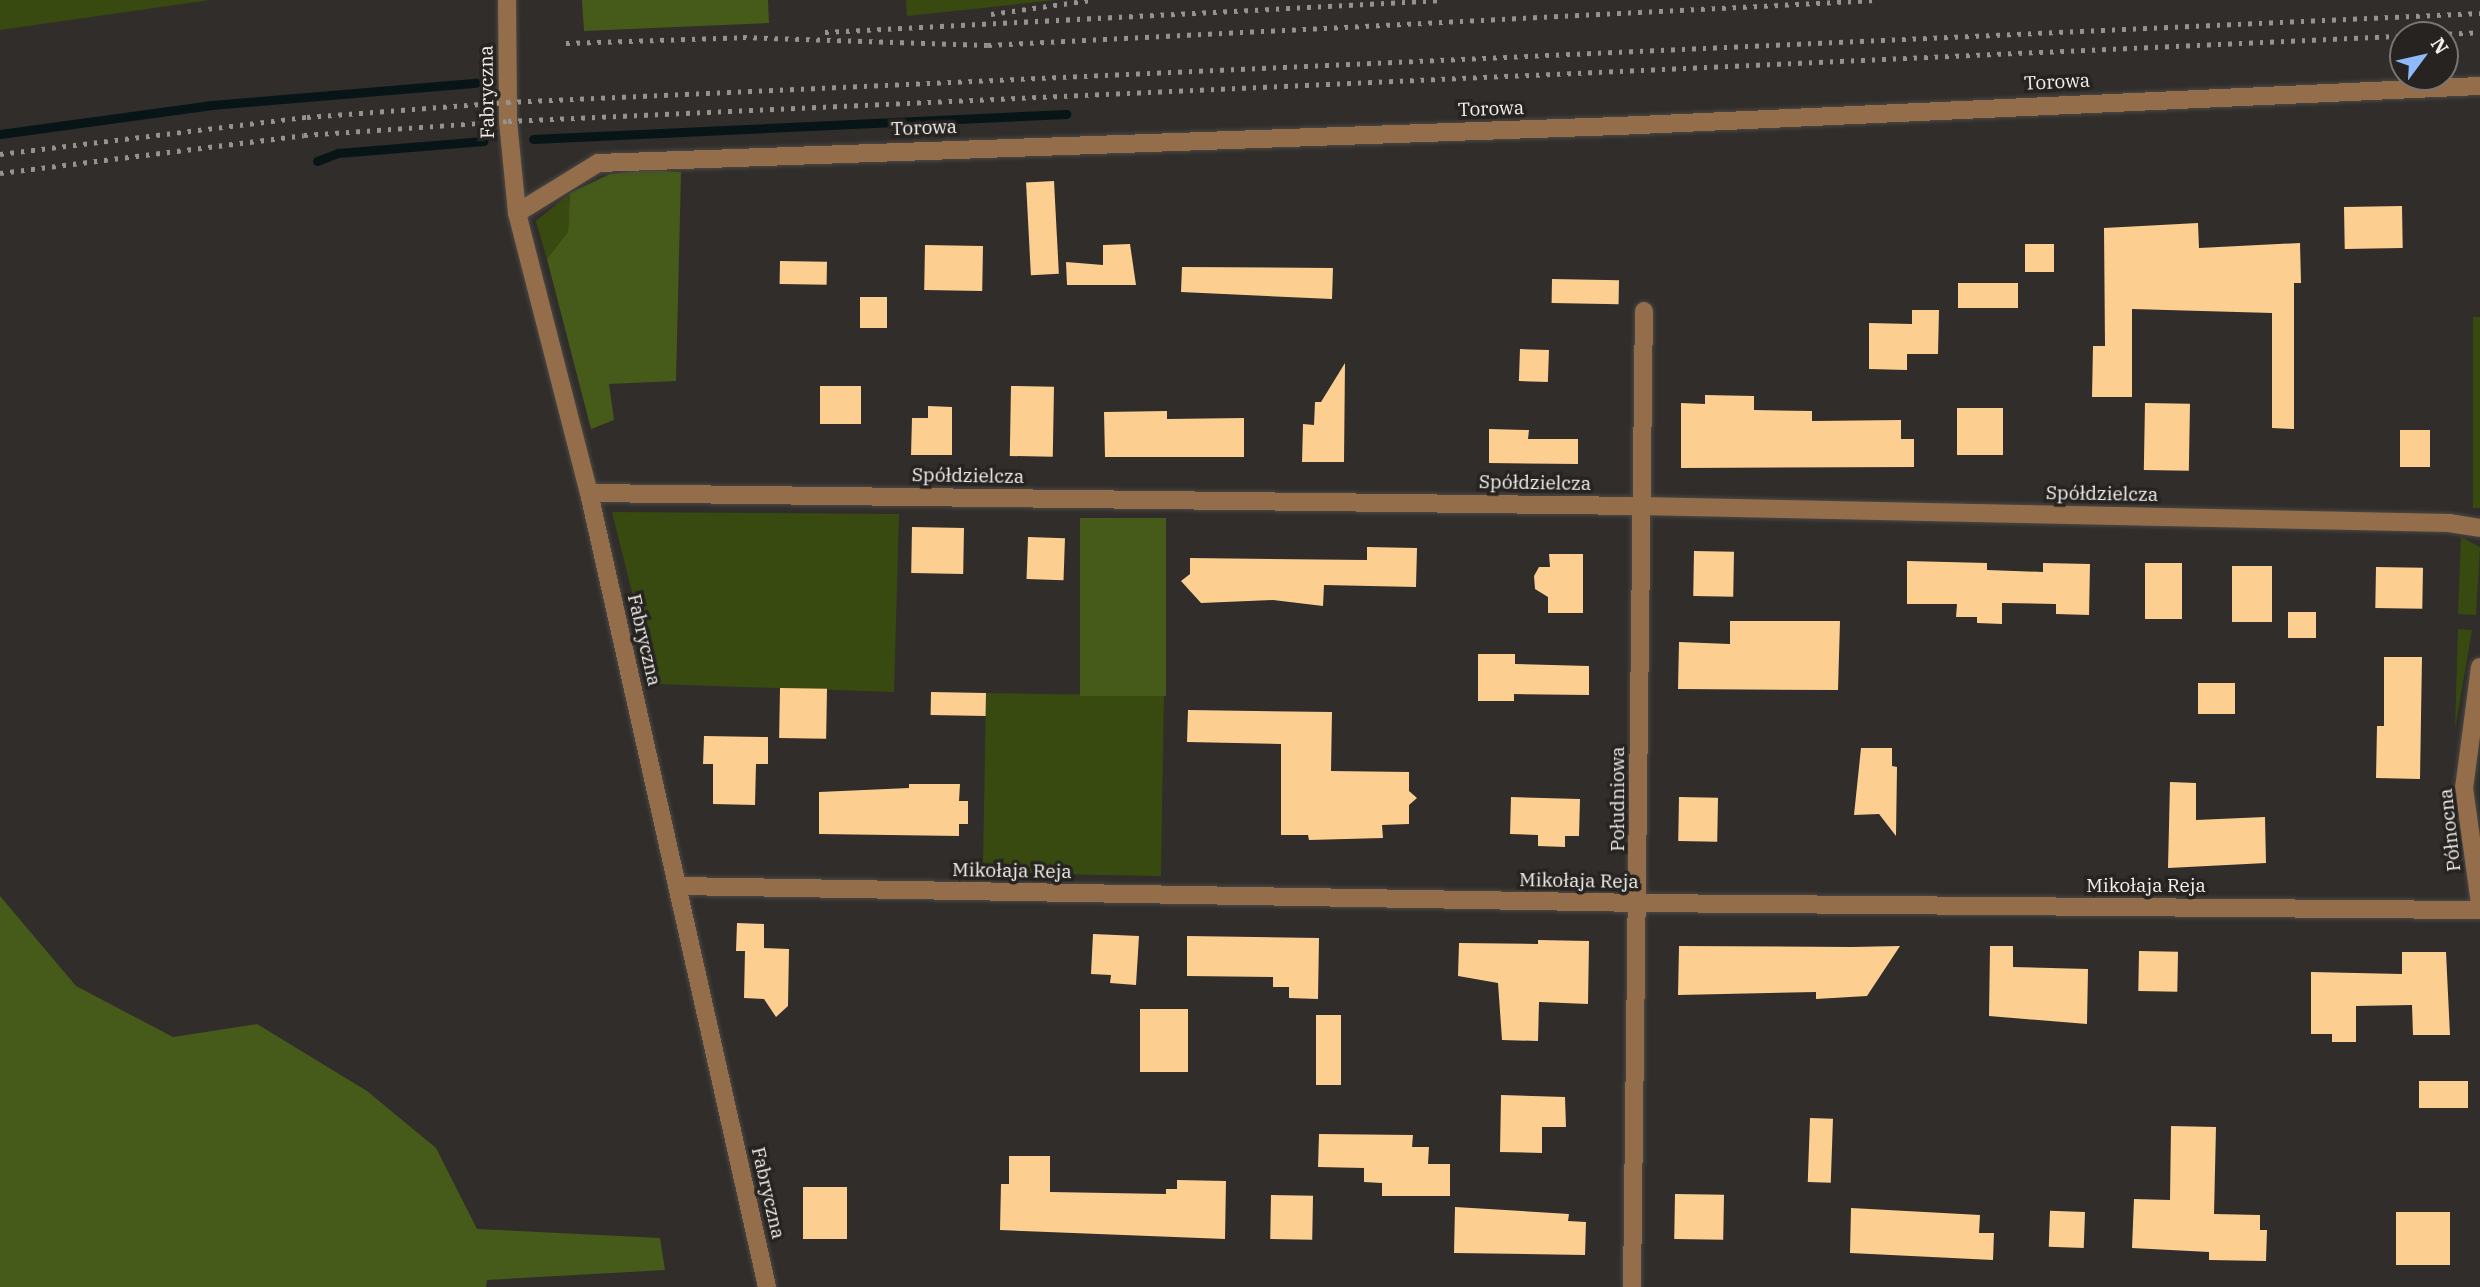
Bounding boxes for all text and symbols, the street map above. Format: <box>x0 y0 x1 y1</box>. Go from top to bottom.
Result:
north arrow <box>2389 21 2459 91</box>
text: N <box>2426 33 2454 58</box>
street label: Fabryczna <box>475 45 499 139</box>
street label: Torowa <box>2023 69 2091 95</box>
street label: Torowa <box>1458 96 1524 122</box>
street label: Torowa <box>891 115 957 141</box>
street label: Spółdzielcza <box>912 464 1024 488</box>
street label: Spółdzielcza <box>1479 471 1591 495</box>
street label: Spółdzielcza <box>2046 482 2158 506</box>
street label: Fabryczna <box>622 592 666 688</box>
street label: Południowa <box>1607 746 1629 852</box>
street label: Północna <box>2434 787 2466 873</box>
street label: Mikołaja Reja <box>952 859 1072 883</box>
street label: Mikołaja Reja <box>1519 869 1639 893</box>
street label: Mikołaja Reja <box>2086 875 2206 897</box>
street label: Fabryczna <box>746 1145 790 1241</box>

